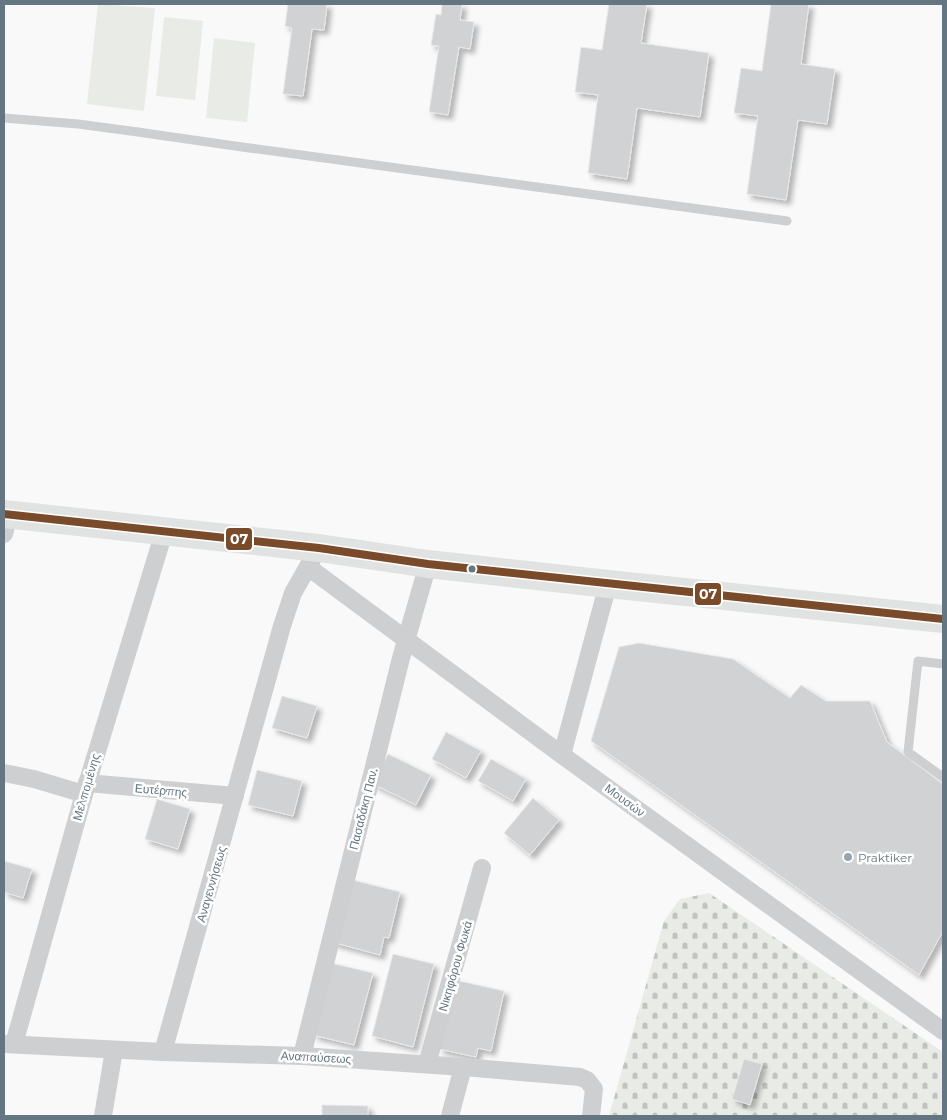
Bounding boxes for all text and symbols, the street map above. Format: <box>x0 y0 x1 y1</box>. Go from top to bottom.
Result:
line badge: 07 <box>225 527 253 551</box>
text: 07 <box>230 530 248 548</box>
unlabelled marker <box>467 564 477 574</box>
line badge: 07 <box>694 582 722 606</box>
text: 07 <box>699 585 717 603</box>
street label: Μελπομένης <box>69 752 103 822</box>
street label: Πασαδάκη Παν. <box>346 767 380 851</box>
street label: Ευτέρπης <box>134 780 188 800</box>
street label: Μουσών <box>602 780 648 820</box>
street label: Αναγεννήσεως <box>193 844 229 924</box>
place label: Praktiker <box>858 850 912 865</box>
marker: Praktiker <box>842 851 854 863</box>
street label: Νικηφόρου Φωκά <box>435 919 475 1013</box>
street label: Αναπαύσεως <box>280 1048 352 1066</box>

